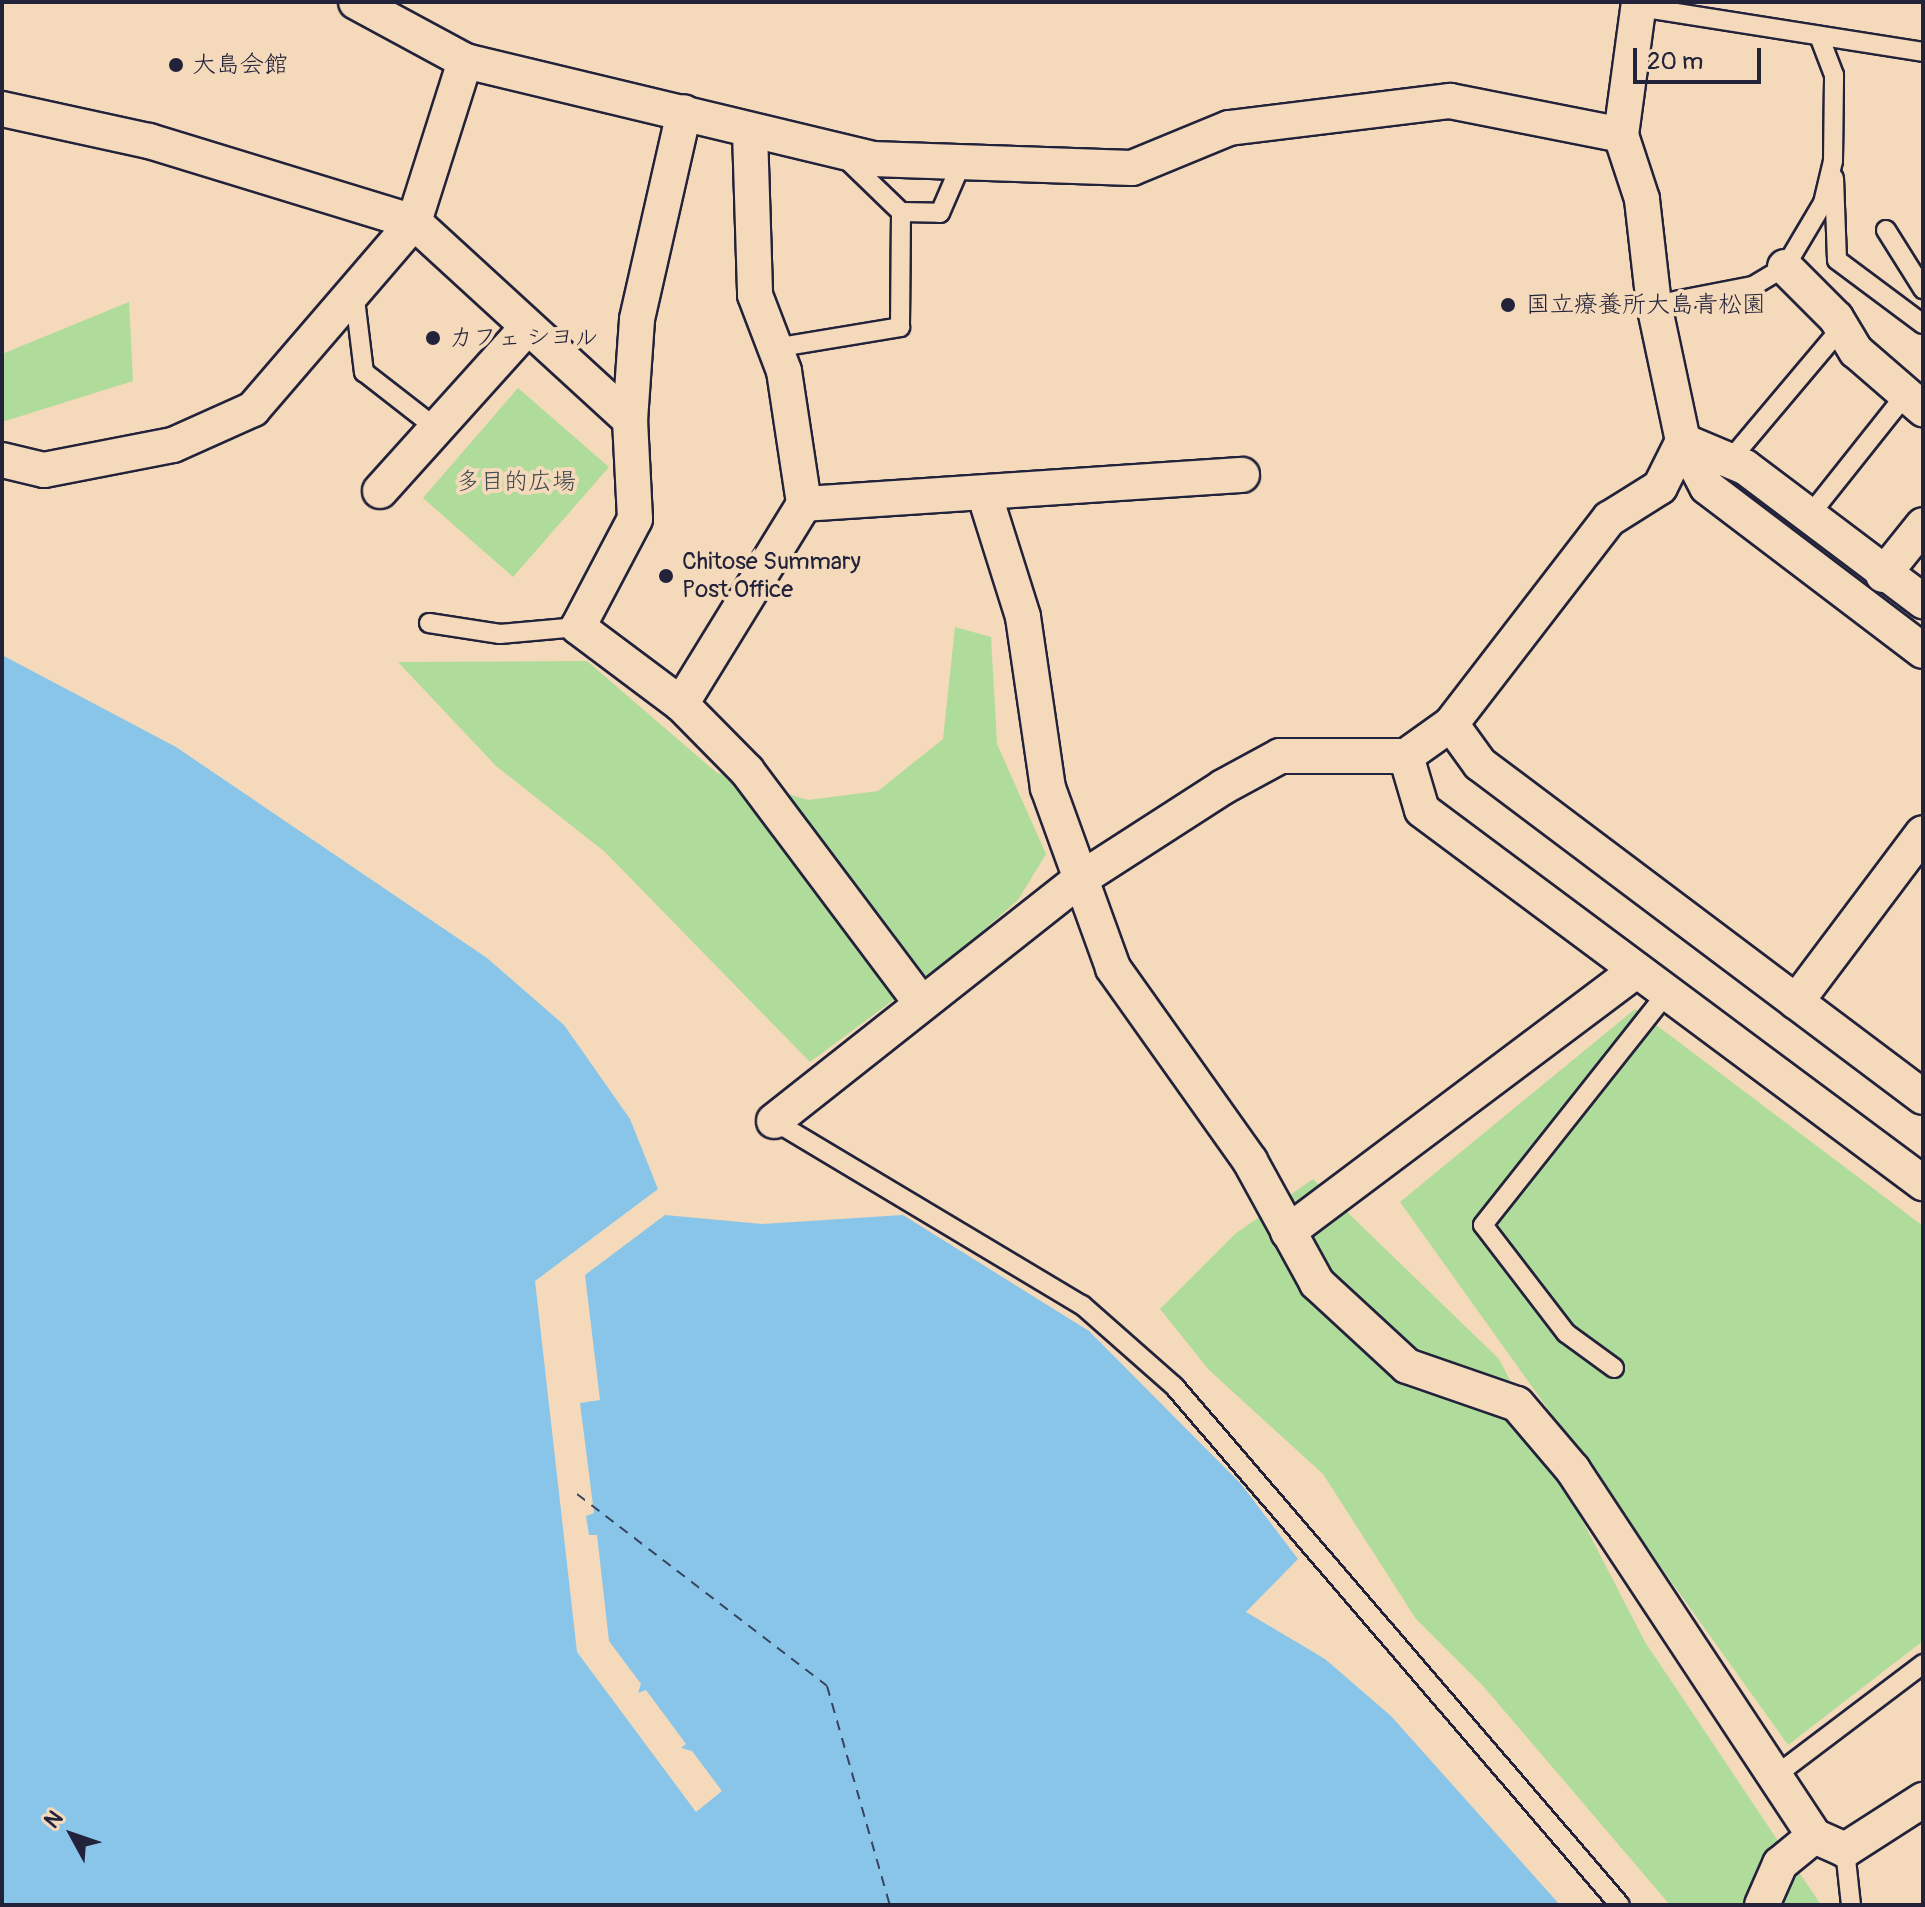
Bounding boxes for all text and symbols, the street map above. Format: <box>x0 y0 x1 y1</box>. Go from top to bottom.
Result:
scale bar <box>1637 32 1765 82</box>
text: 20 m <box>1647 47 1703 76</box>
place label: 大島会館 <box>192 51 288 79</box>
marker: 大島会館 <box>167 56 185 74</box>
place label: 国立療養所大島青松園 <box>1526 291 1766 319</box>
marker: 国立療養所大島青松園 <box>1497 294 1519 316</box>
place label: カフェ シヨル <box>449 324 598 352</box>
marker: カフェ シヨル <box>424 329 442 347</box>
park label: 多目的広場 <box>456 468 576 496</box>
place label: Chitose Summary Post Office <box>682 548 861 604</box>
marker: Chitose Summary Post Office <box>657 567 675 585</box>
north arrow <box>32 1795 112 1875</box>
text: N <box>38 1805 69 1834</box>

